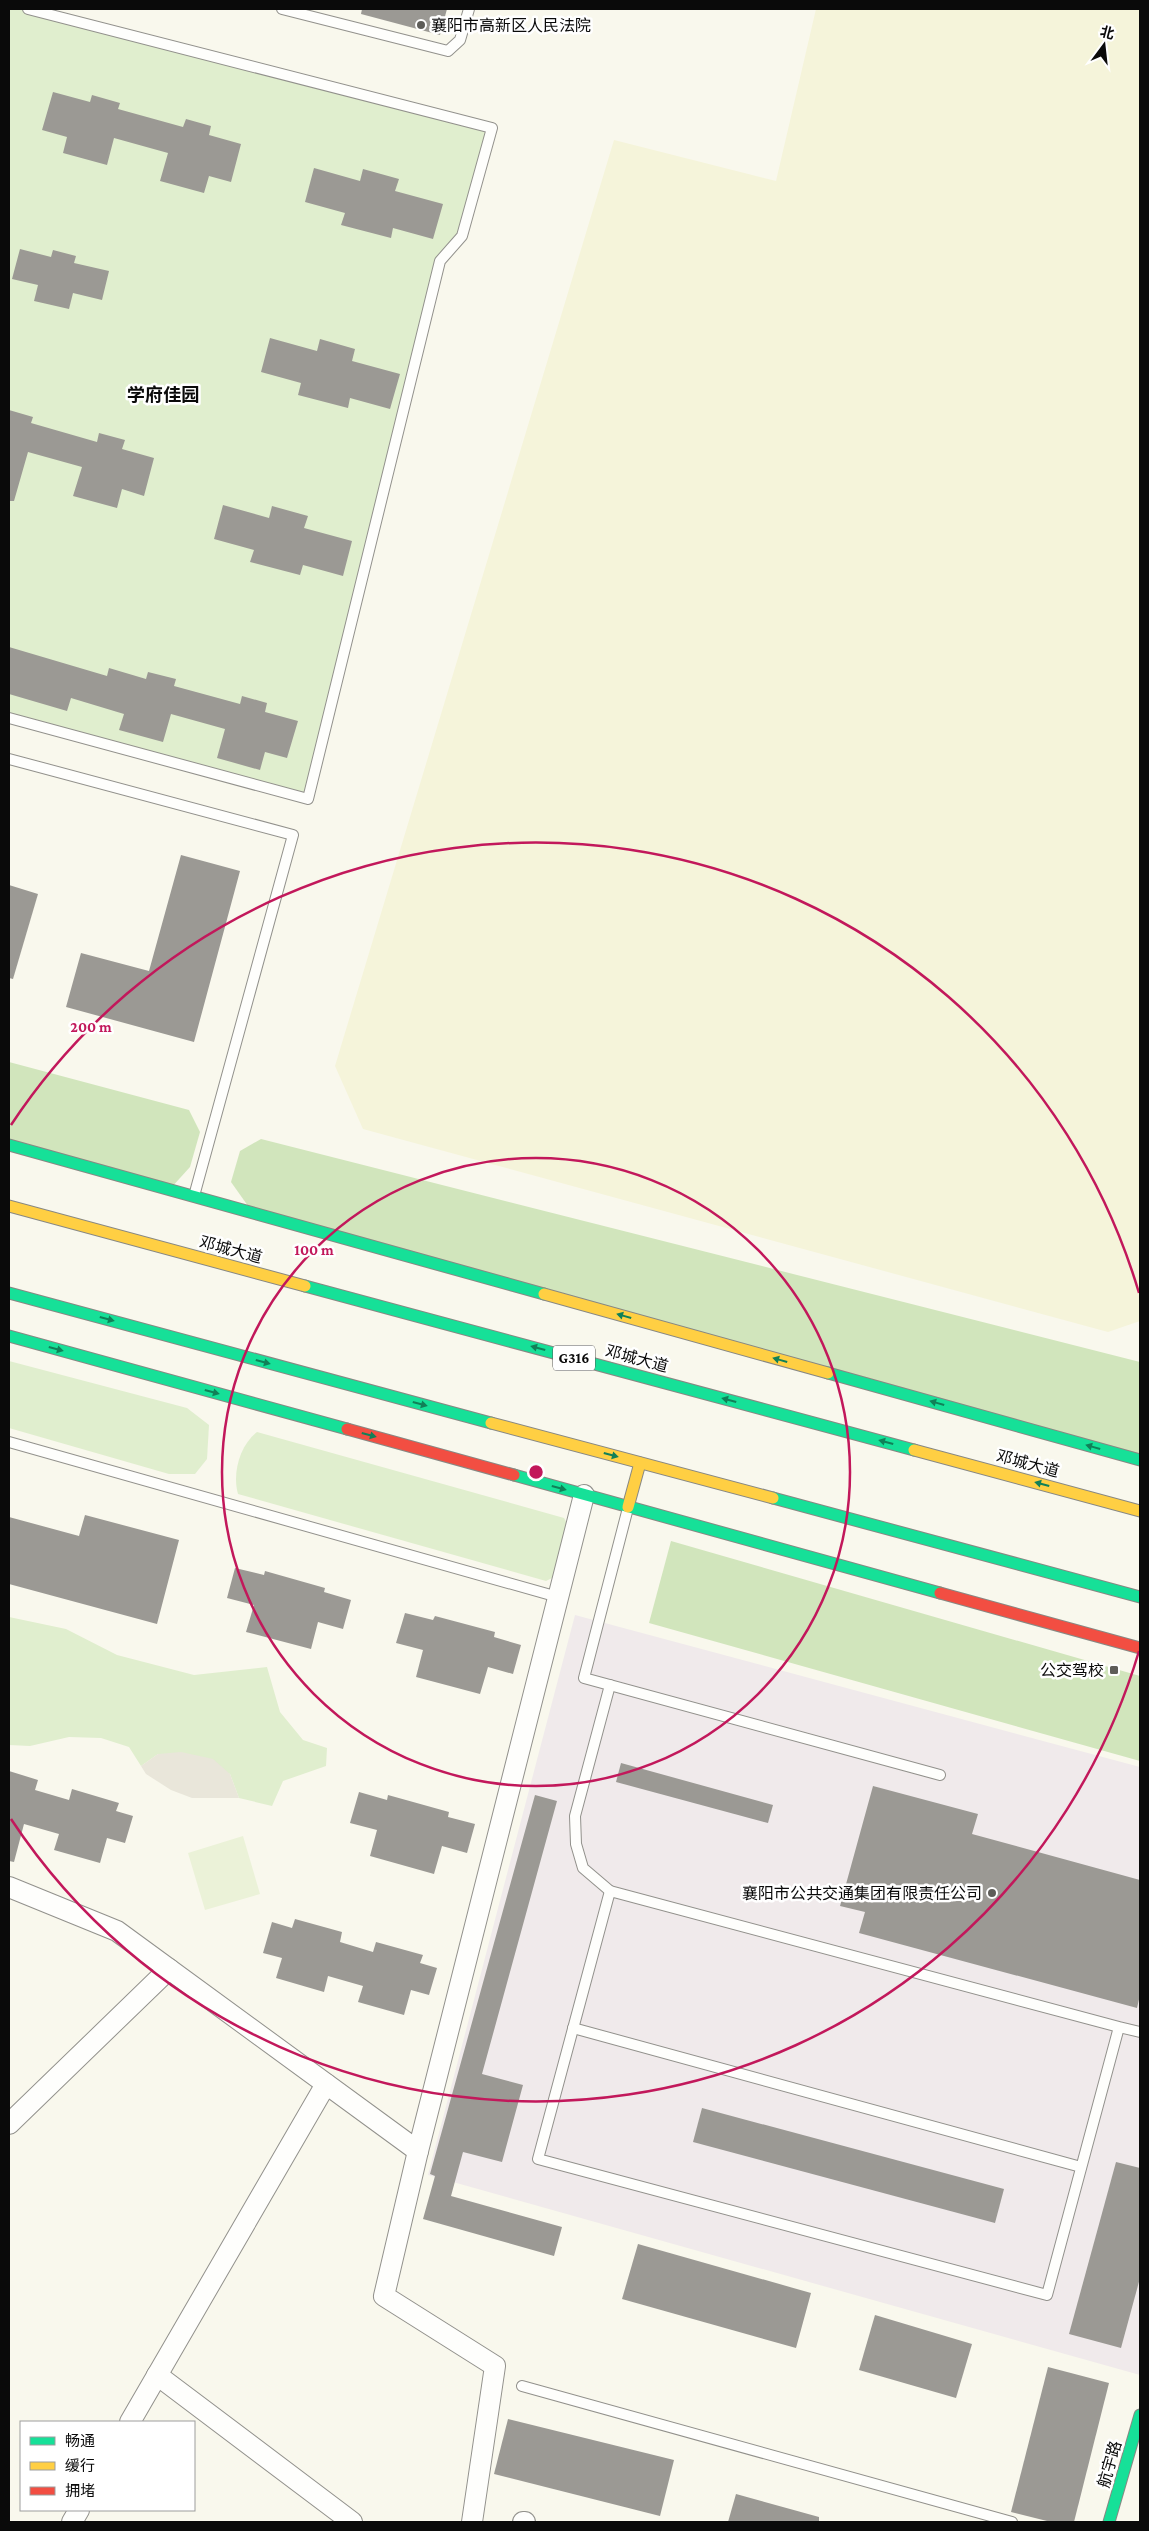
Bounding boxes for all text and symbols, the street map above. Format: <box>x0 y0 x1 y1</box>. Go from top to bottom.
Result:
place label: 襄阳市高新区人民法院 <box>431 17 591 34</box>
marker: 襄阳市高新区人民法院 <box>415 19 427 31</box>
north arrow <box>1079 20 1129 70</box>
text: 北 <box>1099 23 1116 42</box>
district label: 学府佳园 <box>127 385 199 405</box>
text: 200 m <box>70 1019 112 1035</box>
street label: 邓城大道 <box>198 1233 264 1266</box>
text: 100 m <box>294 1242 334 1258</box>
one-way arrow <box>616 1312 631 1320</box>
one-way arrow <box>99 1316 114 1324</box>
street label: 邓城大道 <box>604 1342 670 1375</box>
one-way arrow <box>530 1344 545 1352</box>
one-way arrow <box>48 1345 63 1353</box>
road number: G316 <box>553 1346 595 1370</box>
one-way arrow <box>773 1355 788 1363</box>
one-way arrow <box>256 1358 271 1366</box>
one-way arrow <box>205 1388 220 1396</box>
one-way arrow <box>721 1395 736 1403</box>
one-way arrow <box>929 1399 944 1407</box>
one-way arrow <box>413 1400 428 1408</box>
one-way arrow <box>361 1431 377 1439</box>
one-way arrow <box>878 1438 893 1446</box>
one-way arrow <box>1086 1443 1101 1451</box>
street label: 邓城大道 <box>995 1447 1061 1480</box>
one-way arrow <box>604 1451 619 1459</box>
centre of rings <box>527 1463 545 1481</box>
one-way arrow <box>1035 1480 1050 1488</box>
one-way arrow <box>552 1484 567 1492</box>
place label: 公交驾校 <box>1040 1662 1104 1679</box>
marker: 公交驾校 <box>1108 1664 1120 1676</box>
place label: 襄阳市公共交通集团有限责任公司 <box>742 1885 982 1902</box>
marker: 襄阳市公共交通集团有限责任公司 <box>986 1887 998 1899</box>
legend <box>20 2421 195 2511</box>
text: 畅通 <box>65 2433 95 2449</box>
street label: 航宇路 <box>1095 2439 1124 2490</box>
text: 缓行 <box>65 2458 95 2474</box>
text: 拥堵 <box>65 2483 95 2499</box>

